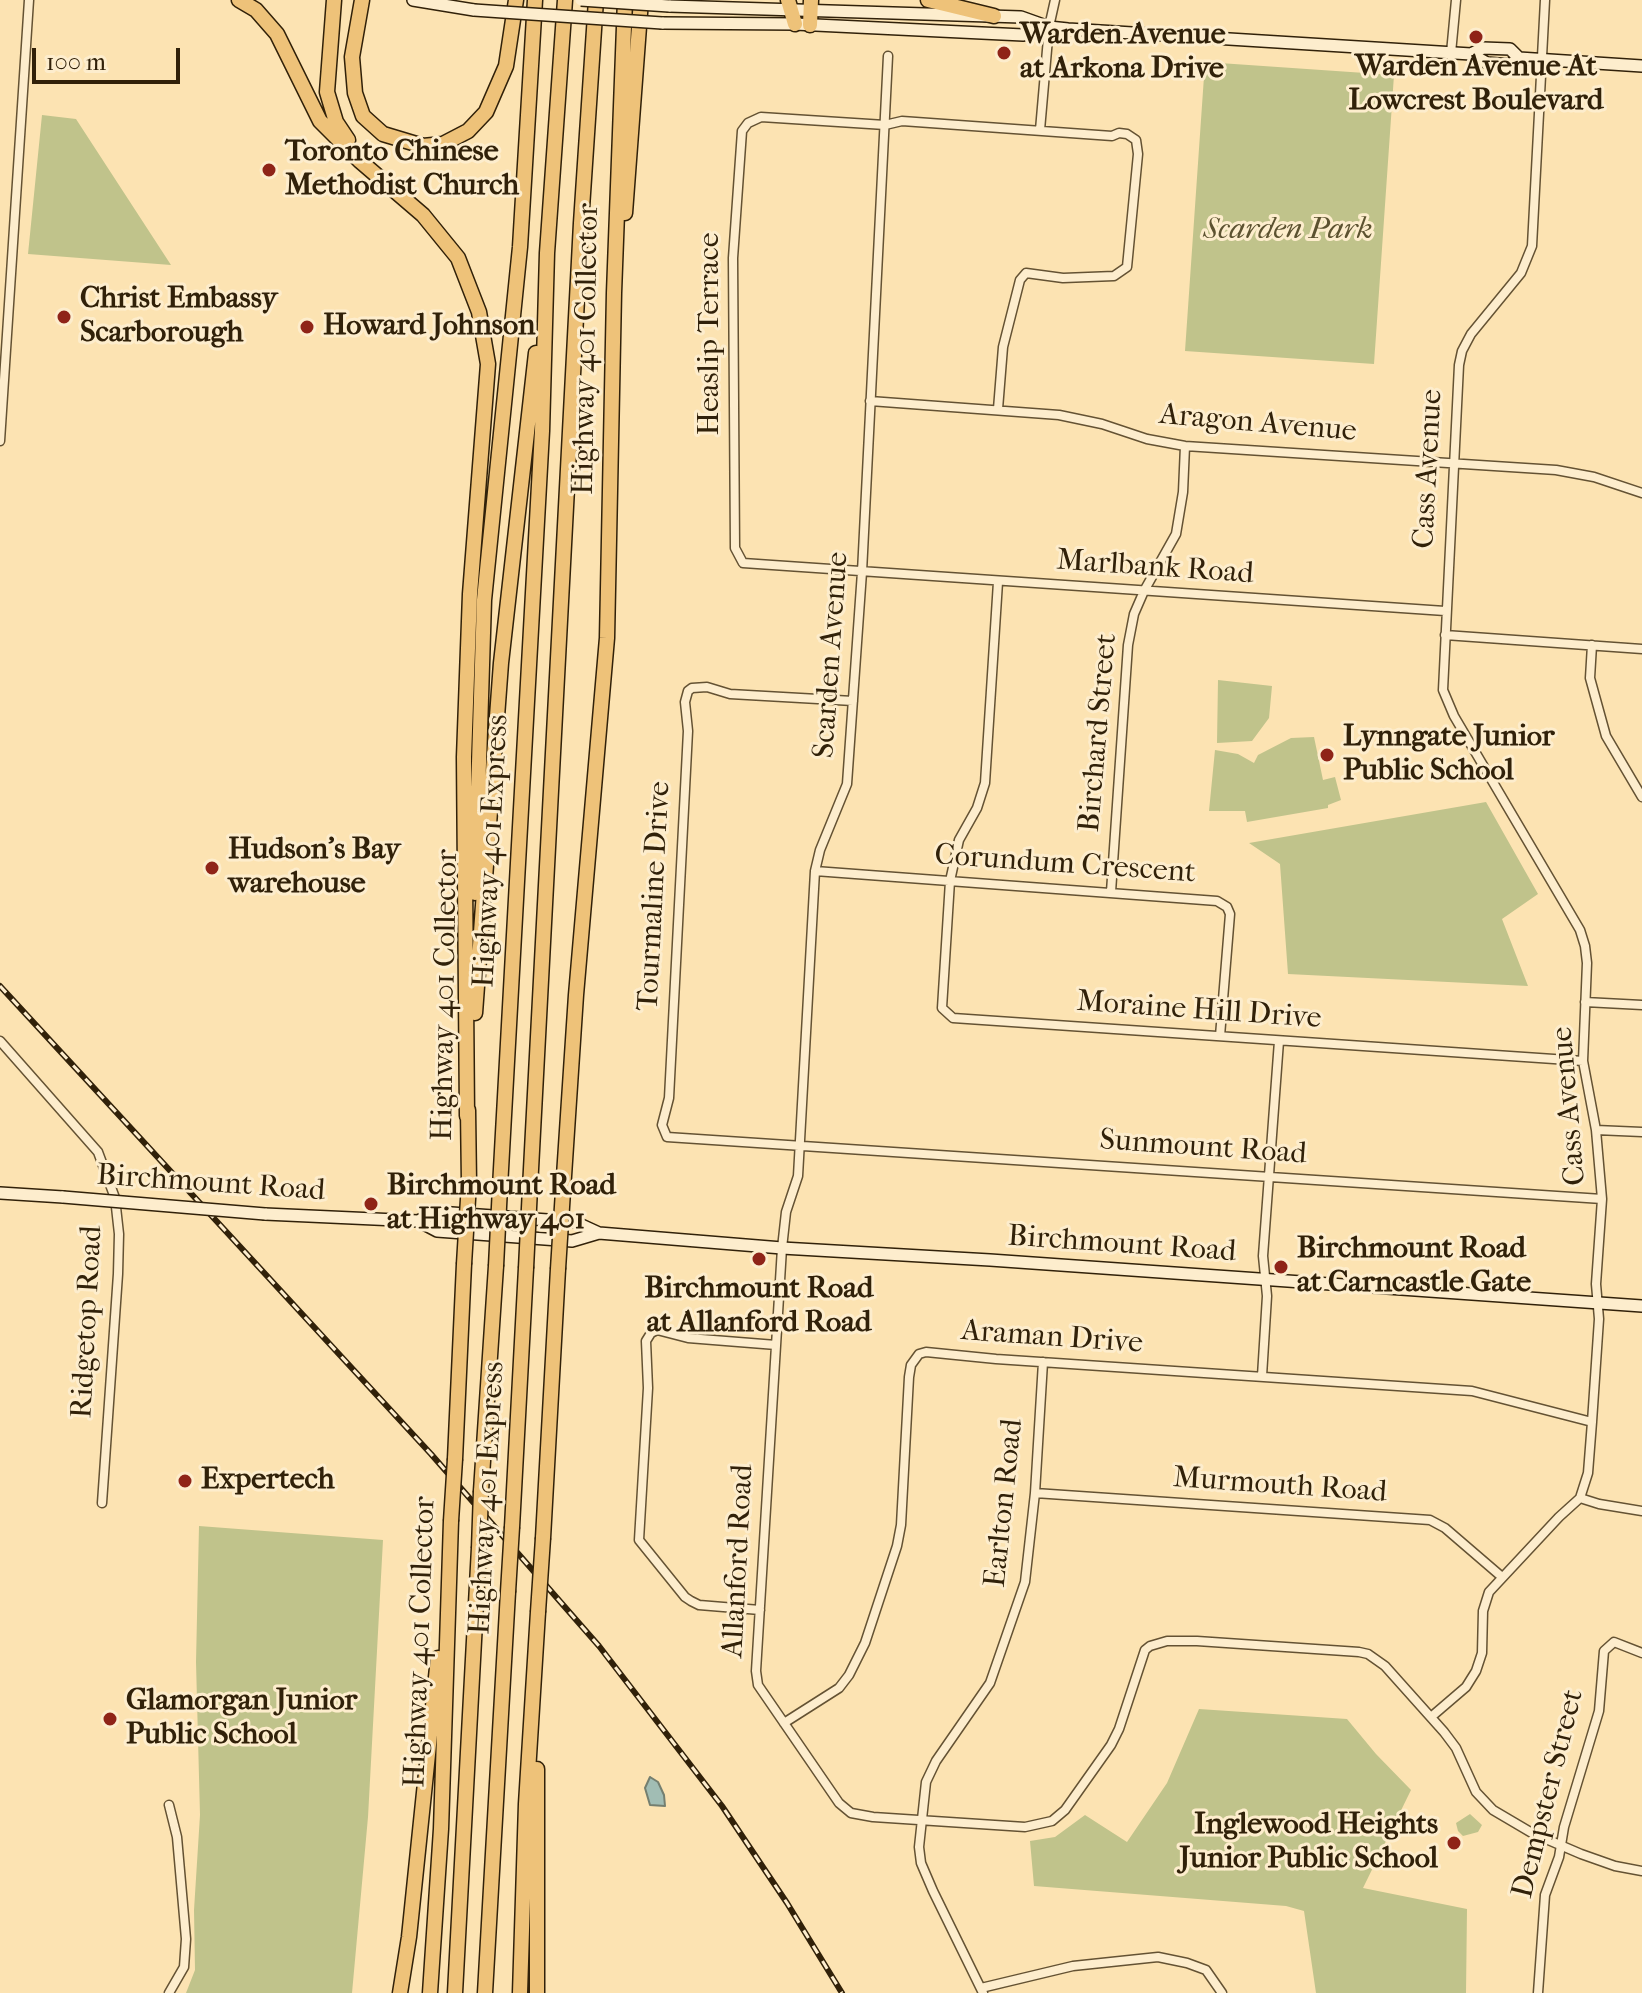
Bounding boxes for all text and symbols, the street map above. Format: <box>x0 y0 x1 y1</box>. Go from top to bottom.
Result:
place label: Warden Avenue at Arkona Drive <box>1020 18 1226 88</box>
marker: Warden Avenue At Lowcrest Boulevard <box>1467 28 1485 46</box>
scale bar <box>36 32 184 82</box>
marker: Warden Avenue at Arkona Drive <box>995 44 1013 62</box>
text: 100 m <box>46 48 106 76</box>
place label: Warden Avenue At Lowcrest Boulevard <box>1349 50 1603 120</box>
place label: Toronto Chinese Methodist Church <box>285 135 519 206</box>
marker: Toronto Chinese Methodist Church <box>260 161 278 179</box>
street label: Highway 401 Collector <box>566 203 608 495</box>
park label: Scarden Park <box>1203 213 1373 249</box>
street label: Heaslip Terrace <box>693 233 729 435</box>
place label: Christ Embassy Scarborough <box>80 282 278 352</box>
marker: Christ Embassy Scarborough <box>55 308 73 326</box>
place label: Howard Johnson <box>323 309 535 345</box>
marker: Howard Johnson <box>298 318 316 336</box>
street label: Cass Avenue <box>1407 388 1451 550</box>
street label: Aragon Avenue <box>1158 397 1358 451</box>
street label: Marlbank Road <box>1055 543 1255 593</box>
street label: Scarden Avenue <box>807 551 857 759</box>
street label: Birchard Street <box>1072 632 1126 834</box>
street label: Highway 401 Express <box>467 714 517 988</box>
place label: Lynngate Junior Public School <box>1343 720 1555 790</box>
marker: Lynngate Junior Public School <box>1318 746 1336 764</box>
street label: Tourmaline Drive <box>631 780 679 1012</box>
place label: Hudson's Bay warehouse <box>228 833 401 904</box>
street label: Corundum Crescent <box>933 838 1197 892</box>
street label: Highway 401 Collector <box>425 849 467 1141</box>
marker: Hudson's Bay warehouse <box>203 859 221 877</box>
street label: Moraine Hill Drive <box>1076 984 1322 1038</box>
street label: Cass Avenue <box>1545 1025 1595 1187</box>
street label: Sunmount Road <box>1098 1123 1308 1173</box>
street label: Birchmount Road <box>96 1158 326 1210</box>
place label: Birchmount Road at Highway 401 <box>387 1169 616 1240</box>
marker: Birchmount Road at Highway 401 <box>362 1195 380 1213</box>
street label: Birchmount Road <box>1007 1219 1237 1271</box>
street label: Ridgetop Road <box>65 1225 111 1419</box>
place label: Birchmount Road at Carncastle Gate <box>1297 1232 1531 1302</box>
marker: Birchmount Road at Allanford Road <box>750 1250 768 1268</box>
marker: Birchmount Road at Carncastle Gate <box>1272 1258 1290 1276</box>
place label: Birchmount Road at Allanford Road <box>645 1272 873 1342</box>
street label: Araman Drive <box>960 1314 1144 1362</box>
street label: Highway 401 Express <box>463 1361 513 1635</box>
street label: Earlton Road <box>978 1417 1032 1589</box>
street label: Murmouth Road <box>1172 1461 1388 1511</box>
place label: Expertech <box>201 1463 334 1499</box>
street label: Allanford Road <box>716 1463 762 1659</box>
marker: Expertech <box>176 1472 194 1490</box>
street label: Highway 401 Collector <box>398 1496 444 1788</box>
place label: Glamorgan Junior Public School <box>126 1684 357 1754</box>
street label: Dempster Street <box>1506 1686 1592 1902</box>
marker: Glamorgan Junior Public School <box>101 1710 119 1728</box>
place label: Inglewood Heights Junior Public School <box>1179 1808 1438 1878</box>
marker: Inglewood Heights Junior Public School <box>1445 1834 1463 1852</box>

